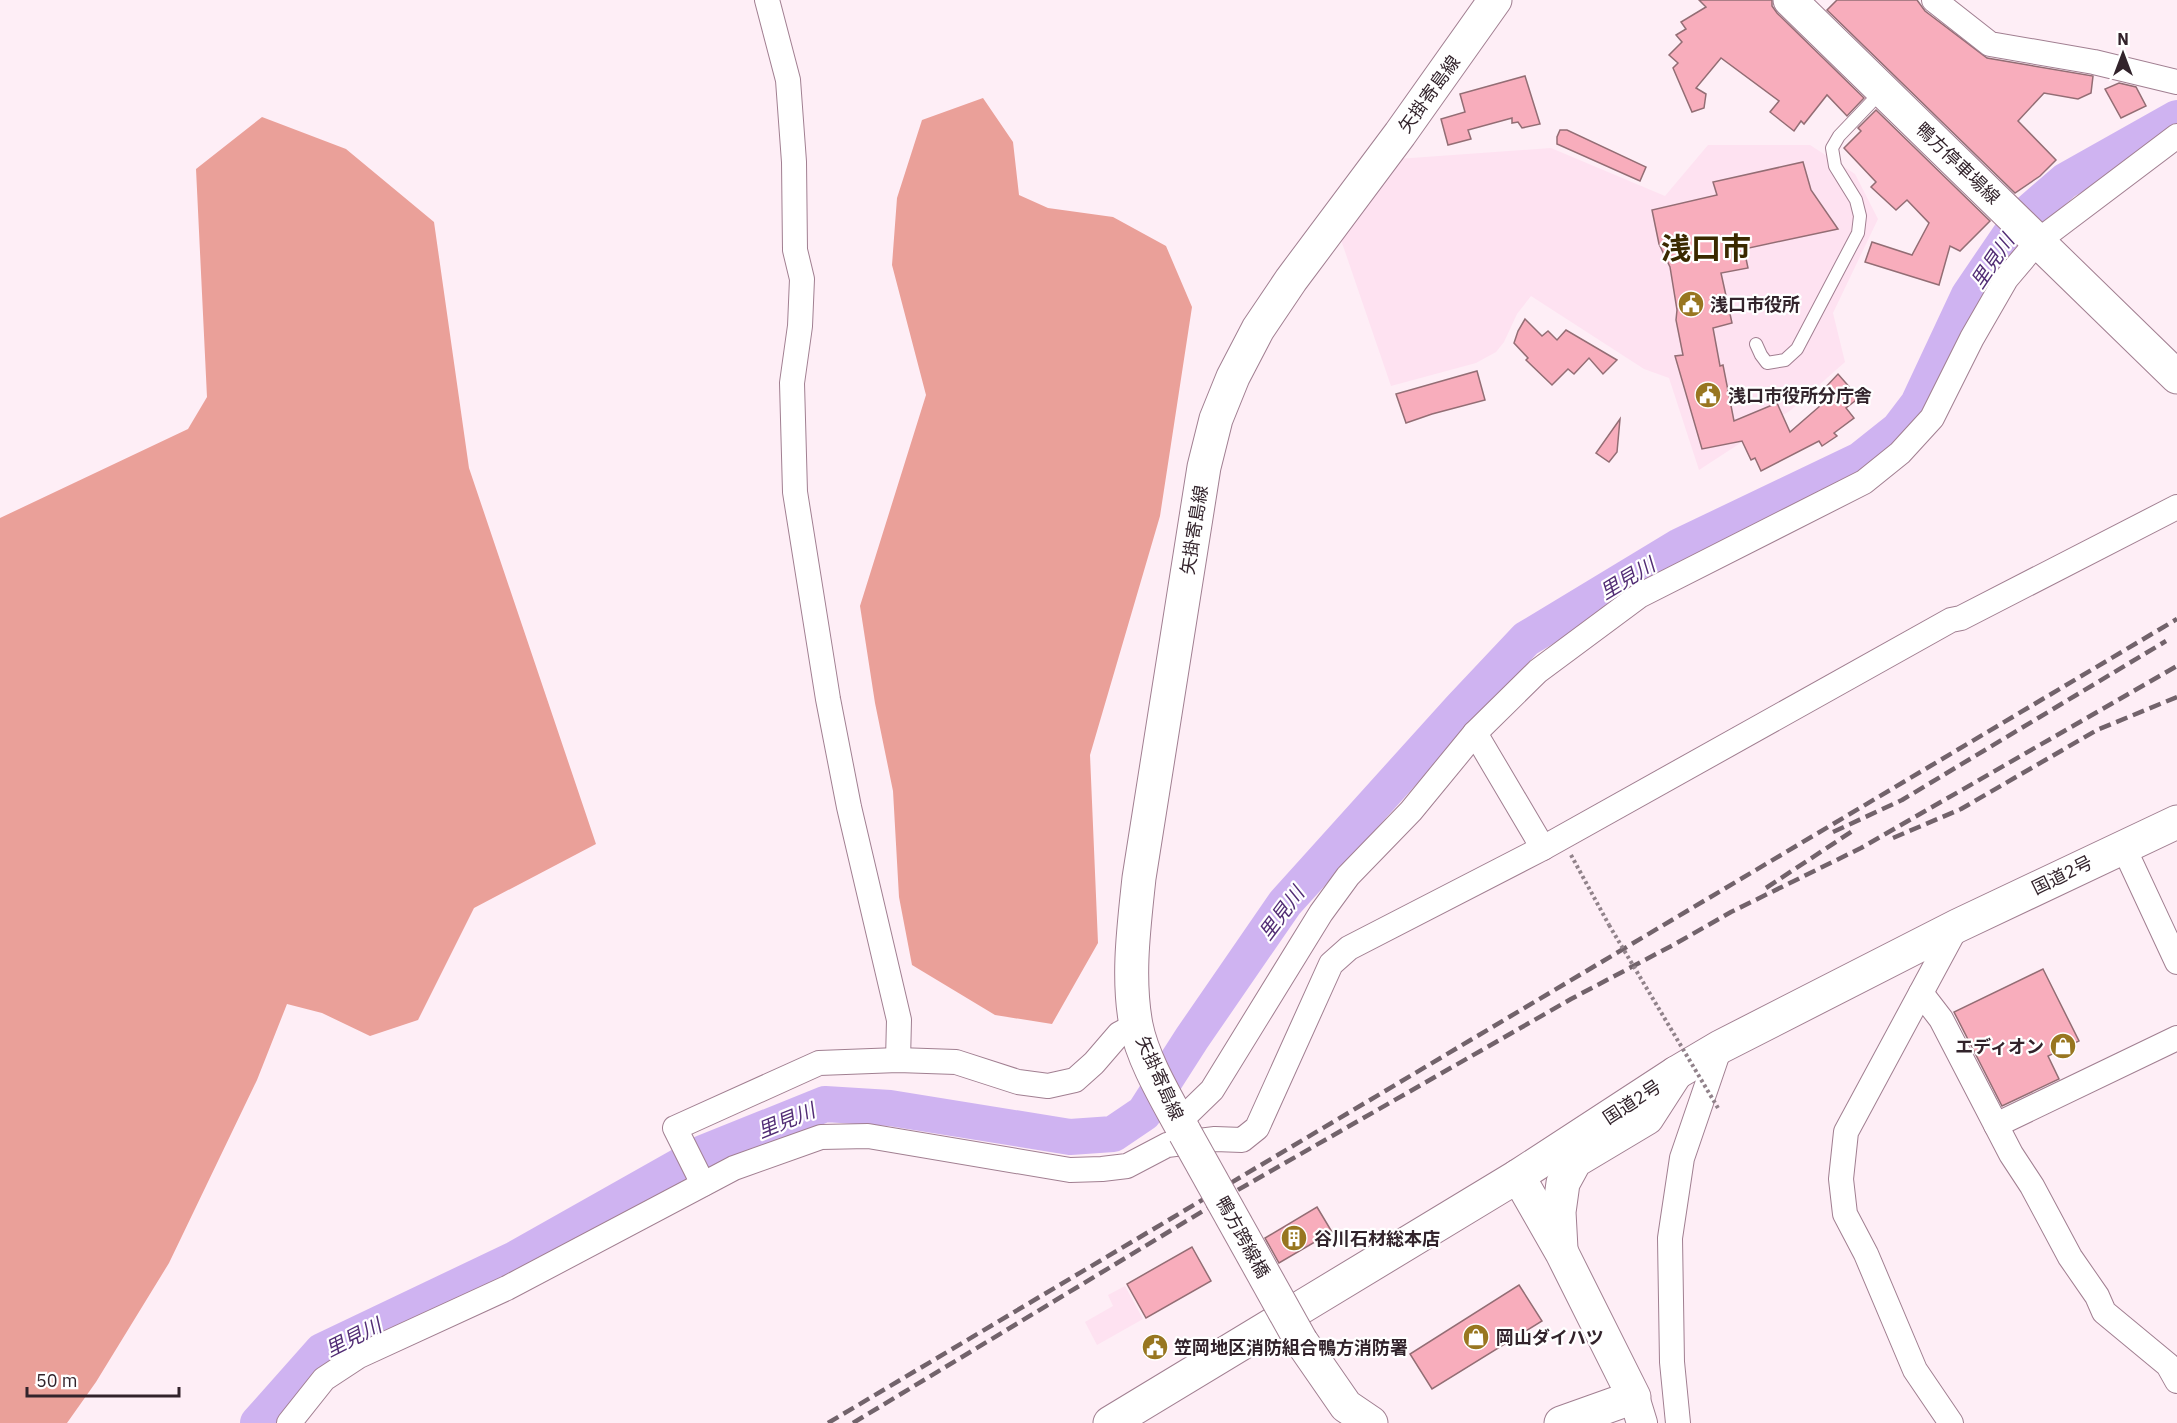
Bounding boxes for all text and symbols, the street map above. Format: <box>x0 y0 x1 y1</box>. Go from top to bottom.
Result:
north arrow <box>2093 24 2153 84</box>
text: N <box>2117 29 2129 49</box>
street label: 矢掛寄島線 <box>1393 51 1465 137</box>
street label: 鴨方停車場線 <box>1911 117 2005 209</box>
water label: 里見川 <box>1964 227 2021 293</box>
district label: 浅口市 <box>1661 228 1751 267</box>
public building icon: 浅口市役所 <box>1676 289 1706 319</box>
place label: 浅口市役所 <box>1710 293 1800 316</box>
public building icon: 浅口市役所分庁舎 <box>1693 380 1723 410</box>
place label: 浅口市役所分庁舎 <box>1728 384 1872 407</box>
street label: 矢掛寄島線 <box>1176 484 1212 576</box>
water label: 里見川 <box>1594 550 1661 605</box>
street label: 国道2号 <box>2028 850 2096 900</box>
water label: 里見川 <box>1252 879 1311 945</box>
shop icon: エディオン <box>2048 1031 2078 1061</box>
street label: 矢掛寄島線 <box>1131 1032 1189 1124</box>
place label: エディオン <box>1955 1035 2044 1058</box>
street label: 国道2号 <box>1599 1075 1665 1129</box>
water label: 里見川 <box>753 1095 821 1144</box>
street label: 鴨方跨線橋 <box>1211 1192 1275 1282</box>
building icon: 谷川石材総本店 <box>1279 1223 1309 1253</box>
place label: 谷川石材総本店 <box>1314 1227 1440 1250</box>
water label: 里見川 <box>320 1310 388 1363</box>
shop icon: 岡山ダイハツ <box>1461 1322 1491 1352</box>
place label: 岡山ダイハツ <box>1496 1326 1604 1349</box>
public building icon: 笠岡地区消防組合鴨方消防署 <box>1140 1332 1170 1362</box>
place label: 笠岡地区消防組合鴨方消防署 <box>1174 1336 1408 1359</box>
scale bar <box>27 1360 178 1398</box>
text: 50 m <box>36 1369 78 1392</box>

